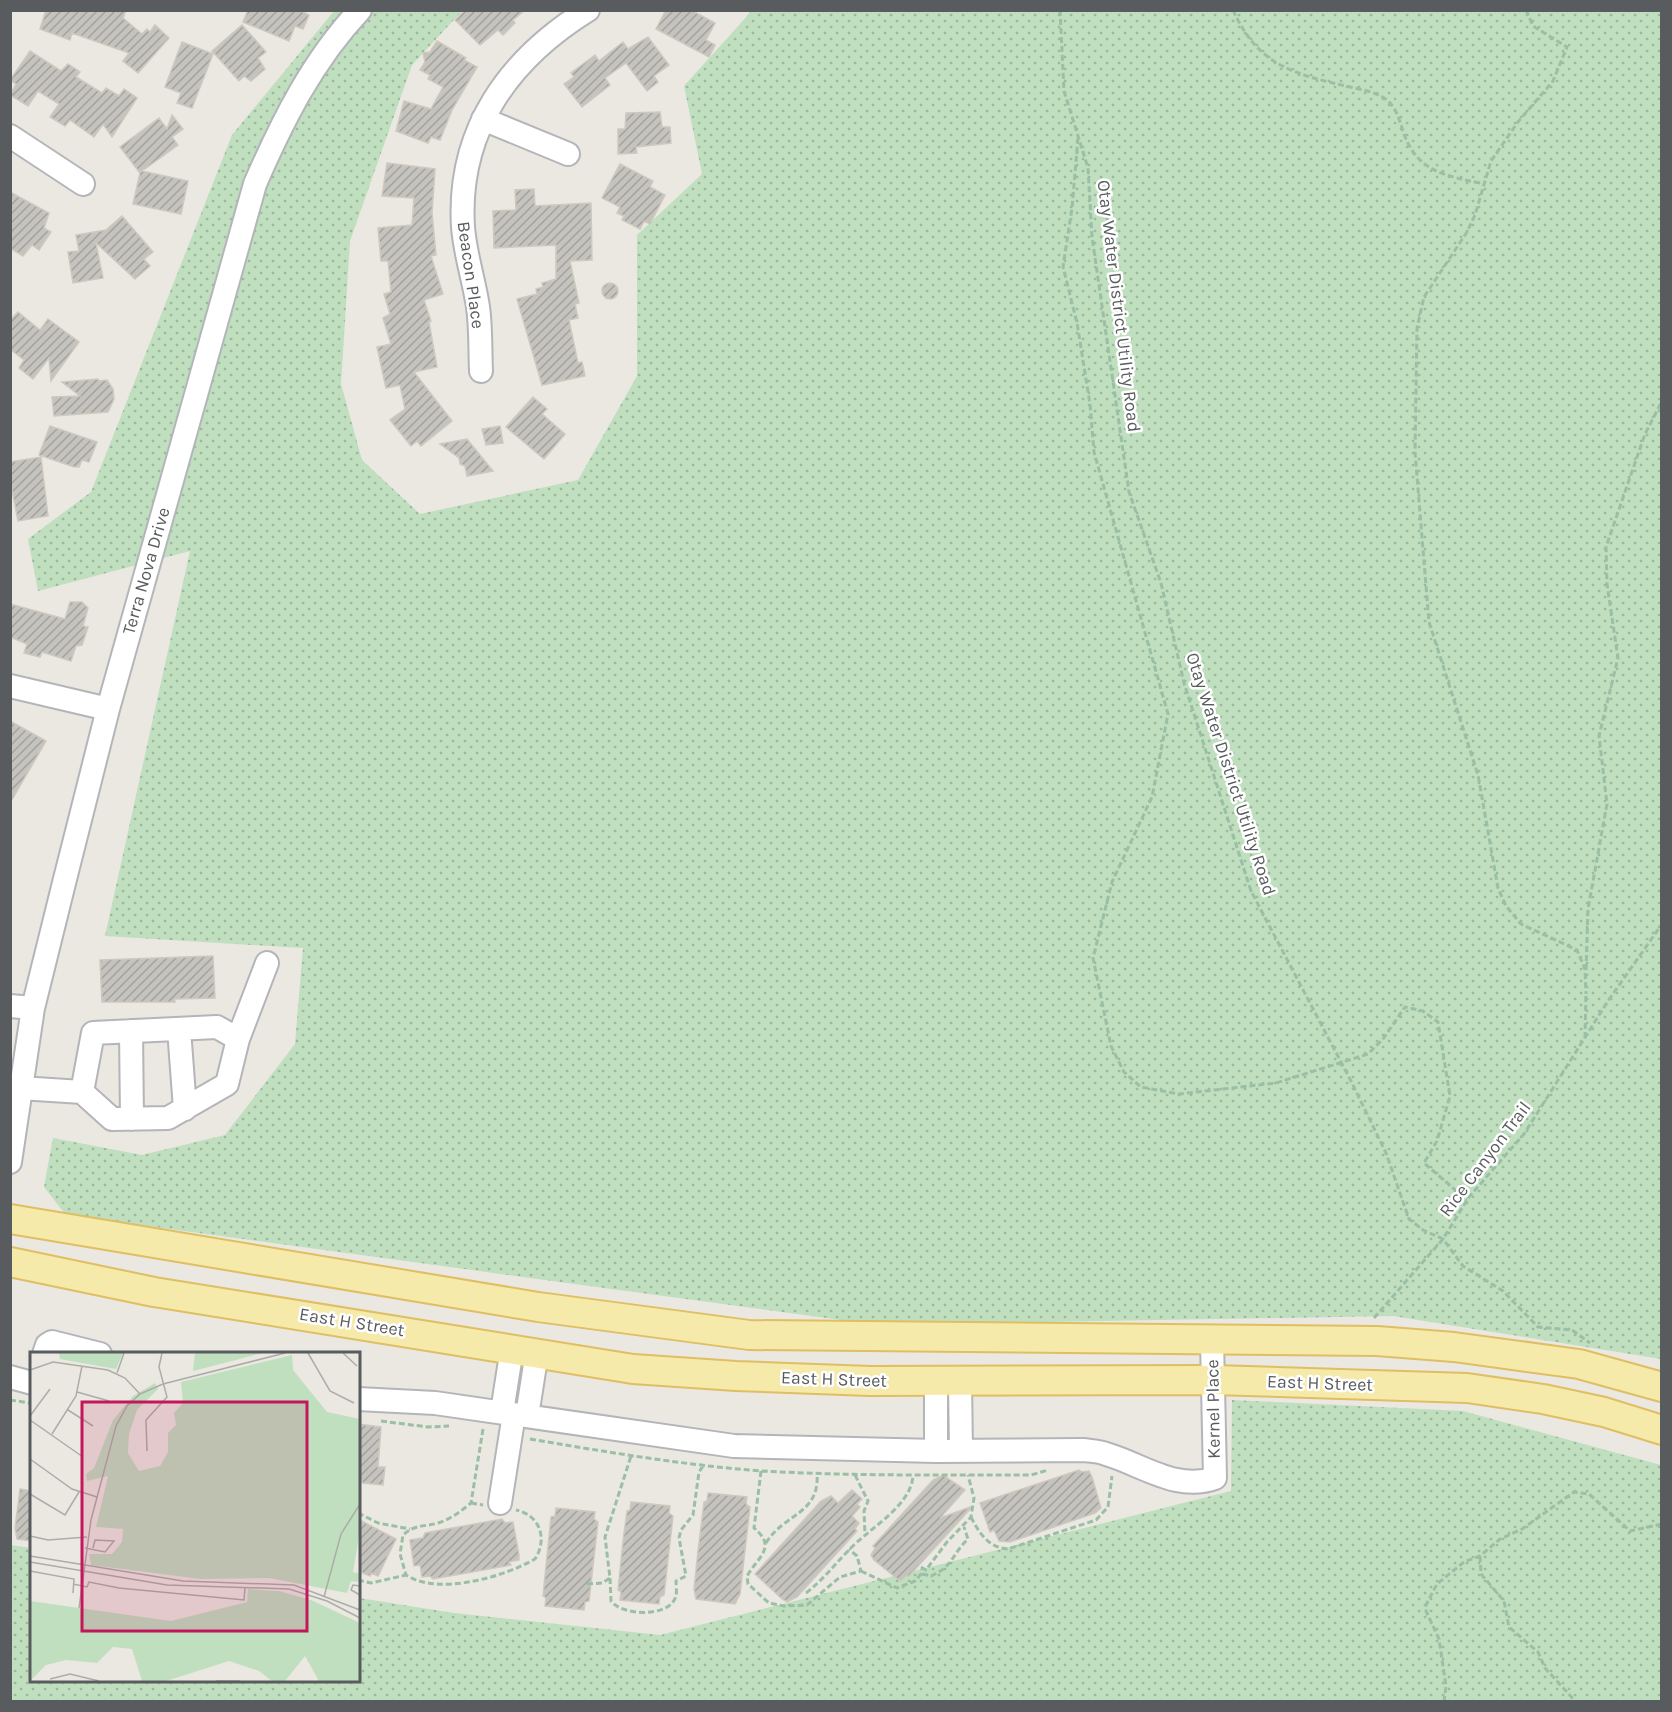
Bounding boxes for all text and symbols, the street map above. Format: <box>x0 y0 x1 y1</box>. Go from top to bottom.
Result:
street label: Otay Water District Utility Road <box>1093 179 1145 433</box>
street label: Beacon Place <box>453 220 489 330</box>
street label: Terra Nova Drive <box>117 505 175 637</box>
street label: Otay Water District Utility Road <box>1181 650 1281 898</box>
street label: Rice Canyon Trail <box>1434 1097 1536 1221</box>
street label: East H Street <box>298 1303 406 1341</box>
inset map <box>30 1352 360 1682</box>
street label: Kernel Place <box>1201 1359 1225 1459</box>
street label: East H Street <box>781 1366 888 1392</box>
street label: East H Street <box>1267 1370 1374 1396</box>

